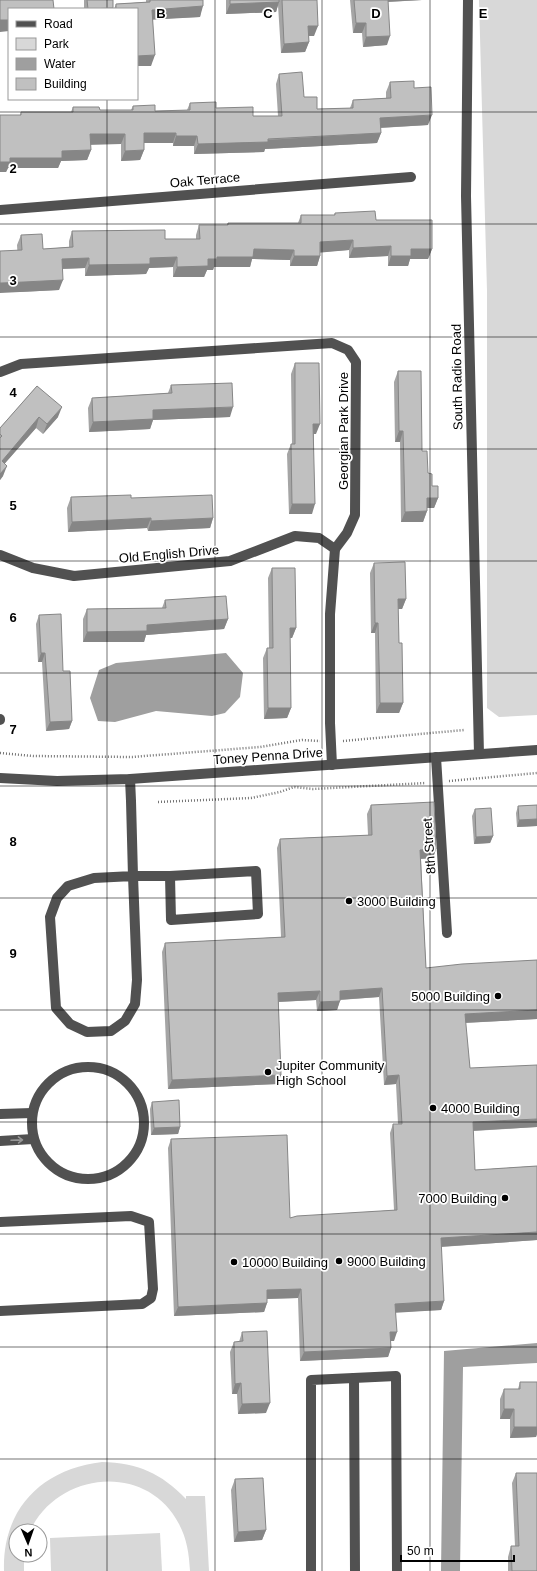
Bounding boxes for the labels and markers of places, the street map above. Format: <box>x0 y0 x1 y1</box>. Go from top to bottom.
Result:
place label: 3000 Building <box>357 894 436 909</box>
marker: 3000 Building <box>344 896 354 906</box>
place label: 5000 Building <box>411 989 490 1004</box>
marker: 5000 Building <box>493 991 503 1001</box>
place label: Jupiter Community High School <box>276 1058 385 1088</box>
marker: Jupiter Community High School <box>263 1067 273 1077</box>
place label: 4000 Building <box>441 1101 520 1116</box>
marker: 4000 Building <box>428 1103 438 1113</box>
place label: 7000 Building <box>418 1191 497 1206</box>
marker: 7000 Building <box>500 1193 510 1203</box>
place label: 9000 Building <box>347 1254 426 1269</box>
place label: 10000 Building <box>242 1255 328 1270</box>
marker: 9000 Building <box>334 1256 344 1266</box>
marker: 10000 Building <box>229 1257 239 1267</box>

